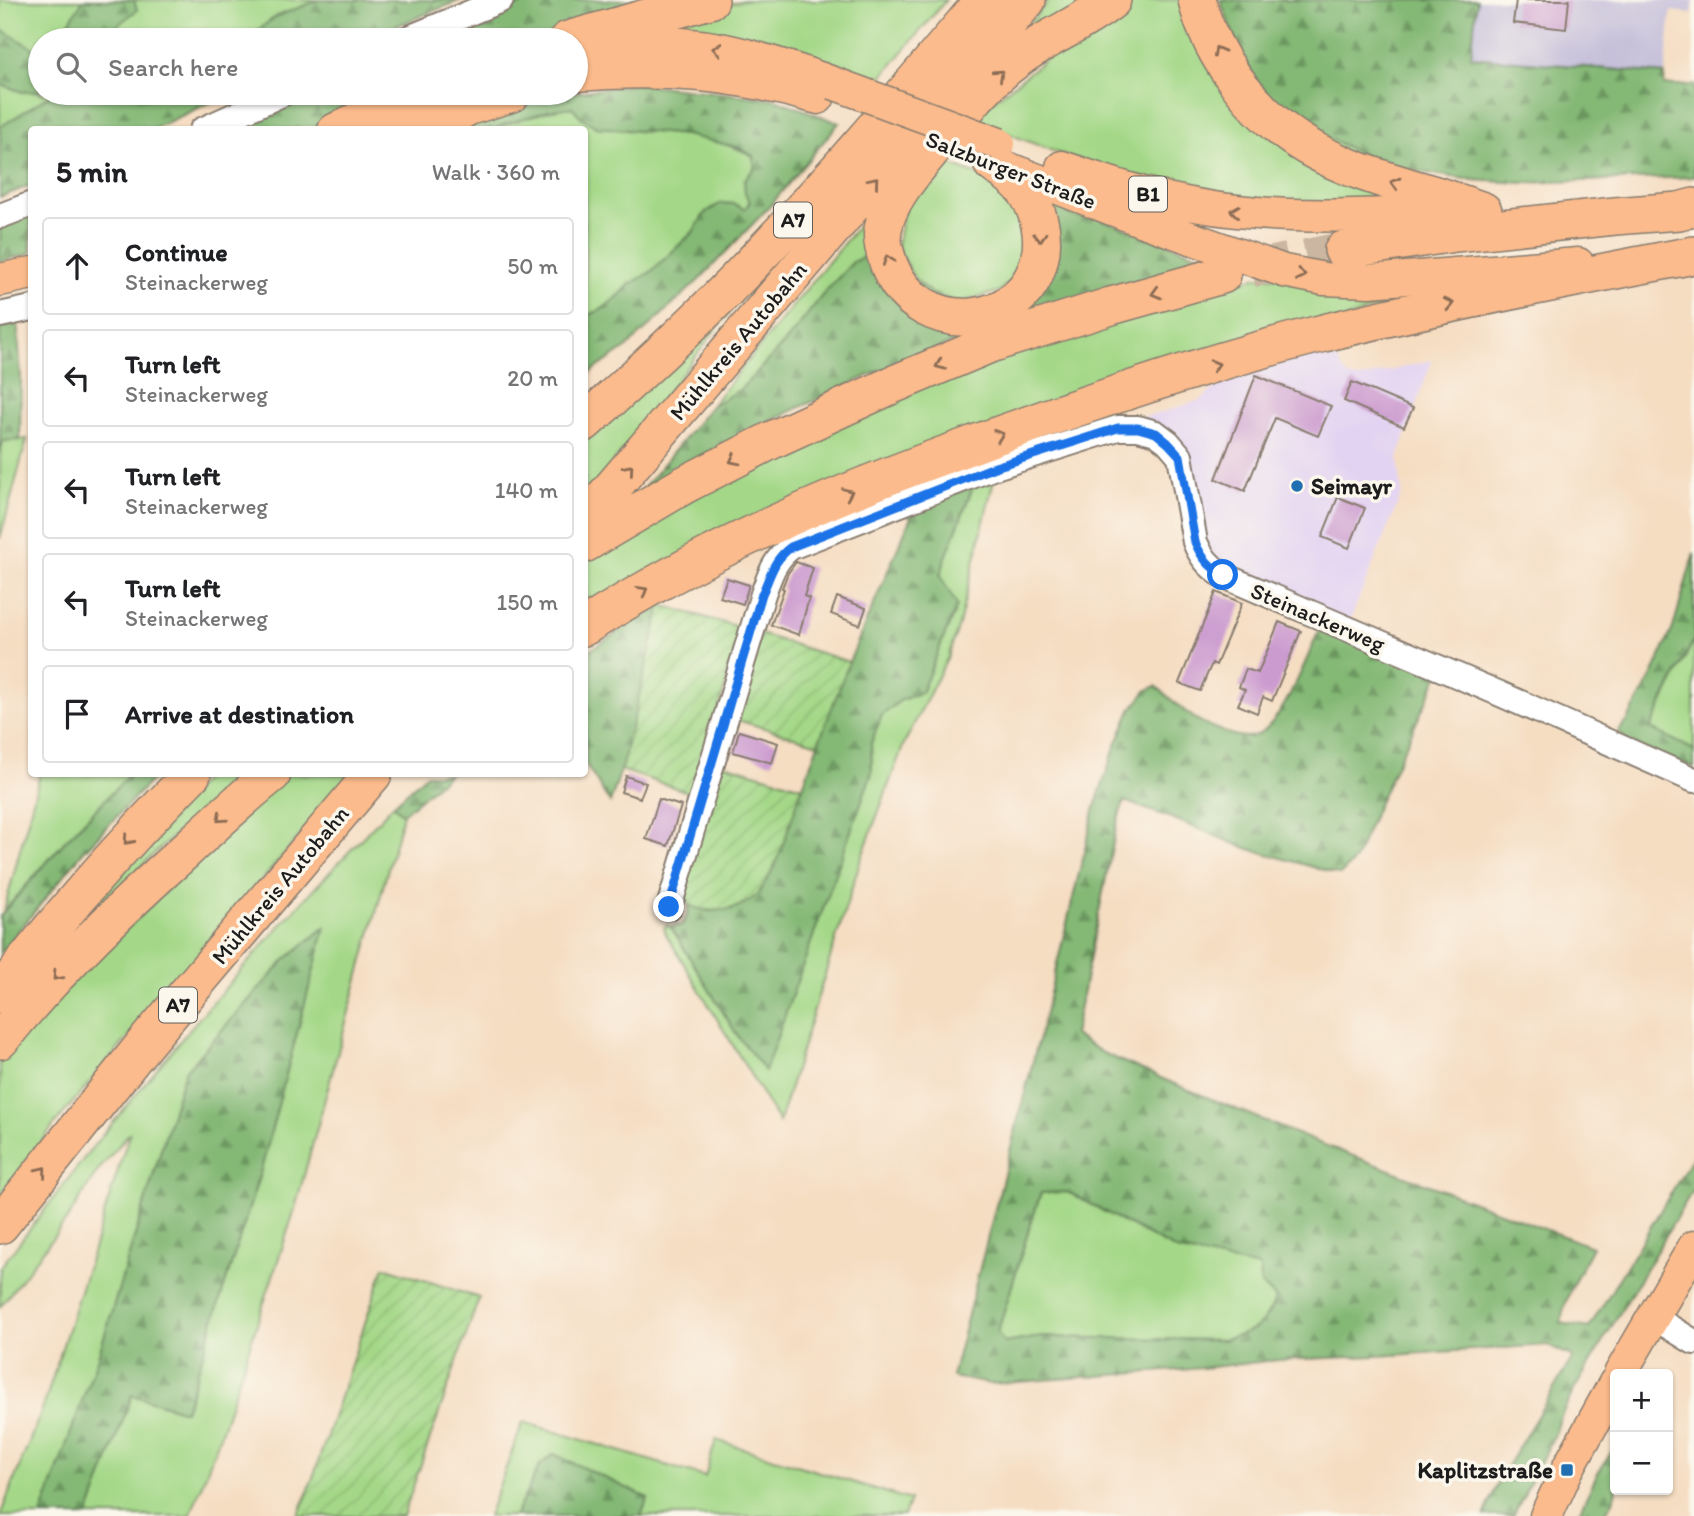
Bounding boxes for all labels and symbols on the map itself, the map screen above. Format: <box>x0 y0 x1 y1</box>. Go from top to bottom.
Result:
one-way arrow <box>711 42 722 57</box>
one-way arrow <box>1213 46 1226 59</box>
one-way arrow <box>991 70 1004 82</box>
street label: Salzburger Straße <box>922 125 1100 215</box>
road number: B1 <box>1129 176 1167 212</box>
one-way arrow <box>866 177 878 190</box>
one-way arrow <box>1389 177 1401 192</box>
road number: A7 <box>774 202 812 238</box>
one-way arrow <box>1229 203 1241 218</box>
one-way arrow <box>1033 232 1048 243</box>
one-way arrow <box>882 255 896 267</box>
street label: Mühlkreis Autobahn <box>663 256 813 426</box>
one-way arrow <box>1295 266 1307 281</box>
one-way arrow <box>1150 285 1162 300</box>
one-way arrow <box>1443 298 1455 312</box>
one-way arrow <box>935 356 947 370</box>
one-way arrow <box>1209 358 1221 373</box>
one-way arrow <box>992 429 1004 443</box>
one-way arrow <box>729 452 741 465</box>
one-way arrow <box>621 465 633 478</box>
place label: Seimayr <box>1311 472 1393 500</box>
marker: Seimayr <box>1289 478 1305 494</box>
one-way arrow <box>841 487 853 501</box>
route start <box>1207 559 1238 590</box>
street label: Steinackerweg <box>1247 576 1390 658</box>
one-way arrow <box>635 586 648 599</box>
street label: Mühlkreis Autobahn <box>205 800 355 970</box>
one-way arrow <box>216 810 229 822</box>
one-way arrow <box>124 832 136 845</box>
route end <box>653 891 684 922</box>
one-way arrow <box>53 968 65 981</box>
road number: A7 <box>159 988 197 1023</box>
one-way arrow <box>34 1166 46 1179</box>
place label: Kaplitzstraße <box>1417 1456 1553 1484</box>
marker: Kaplitzstraße <box>1559 1462 1575 1478</box>

